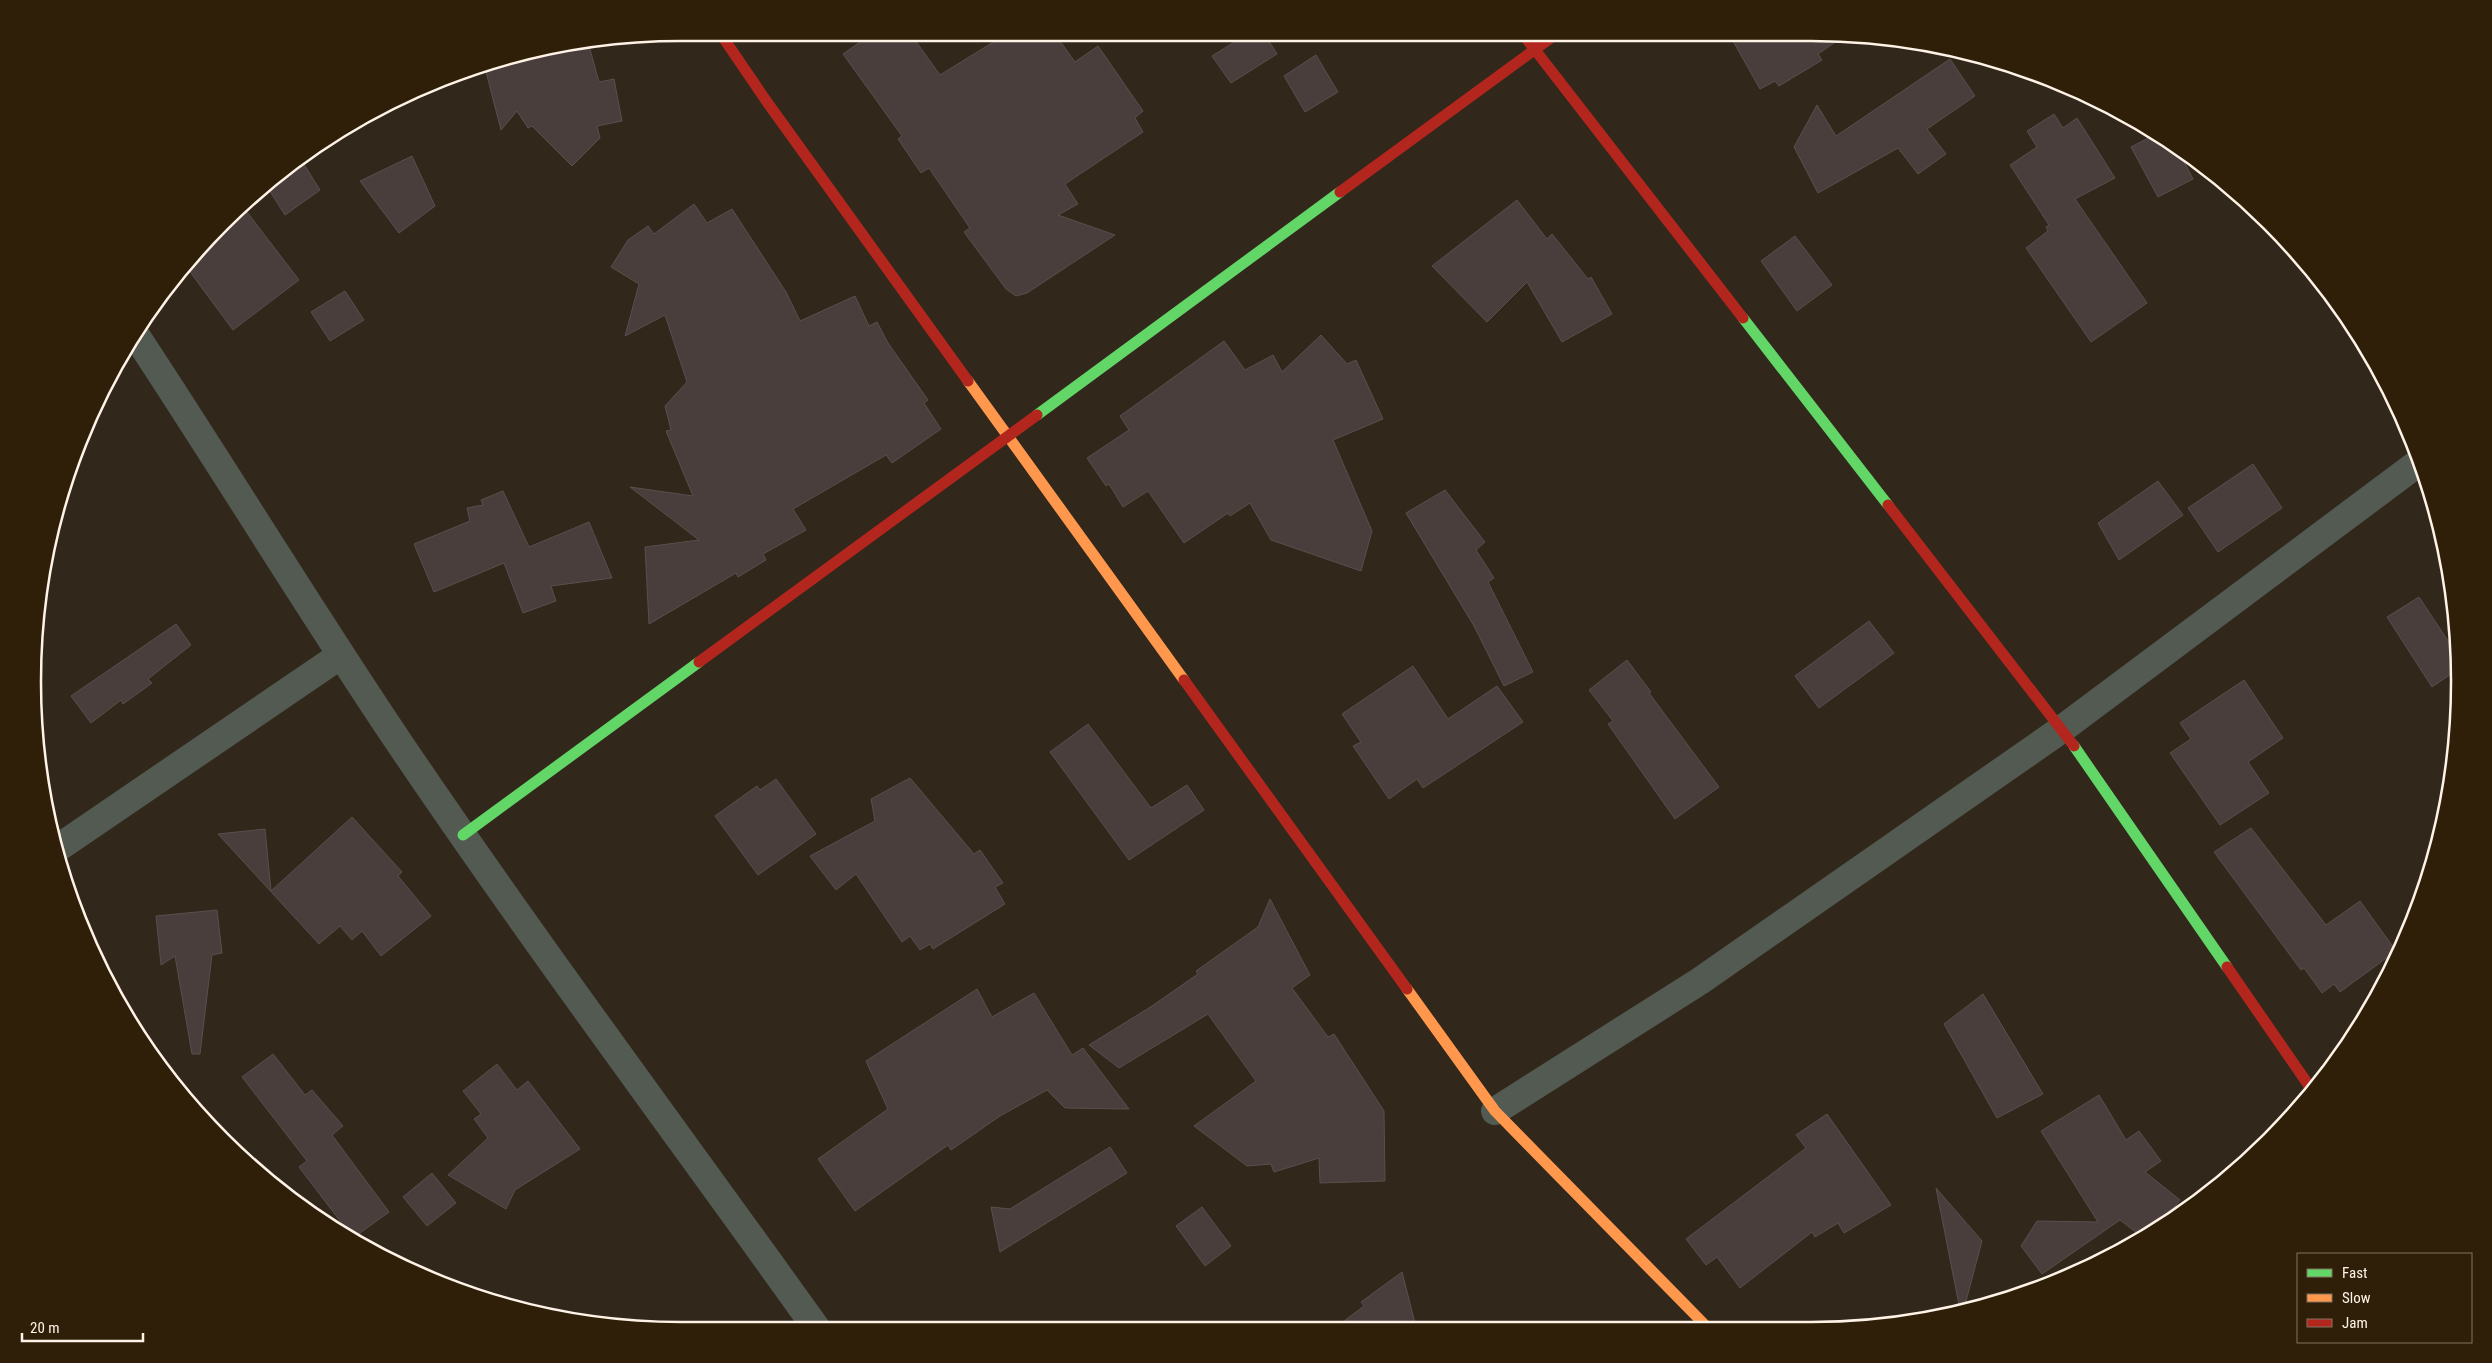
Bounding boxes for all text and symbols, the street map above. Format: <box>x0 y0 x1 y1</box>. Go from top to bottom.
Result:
legend <box>2297 1253 2472 1343</box>
text: Fast <box>2342 1264 2367 1282</box>
text: Slow <box>2342 1289 2371 1307</box>
scale bar <box>22 1310 144 1342</box>
text: Jam <box>2342 1314 2368 1332</box>
text: 20 m <box>30 1319 60 1337</box>

